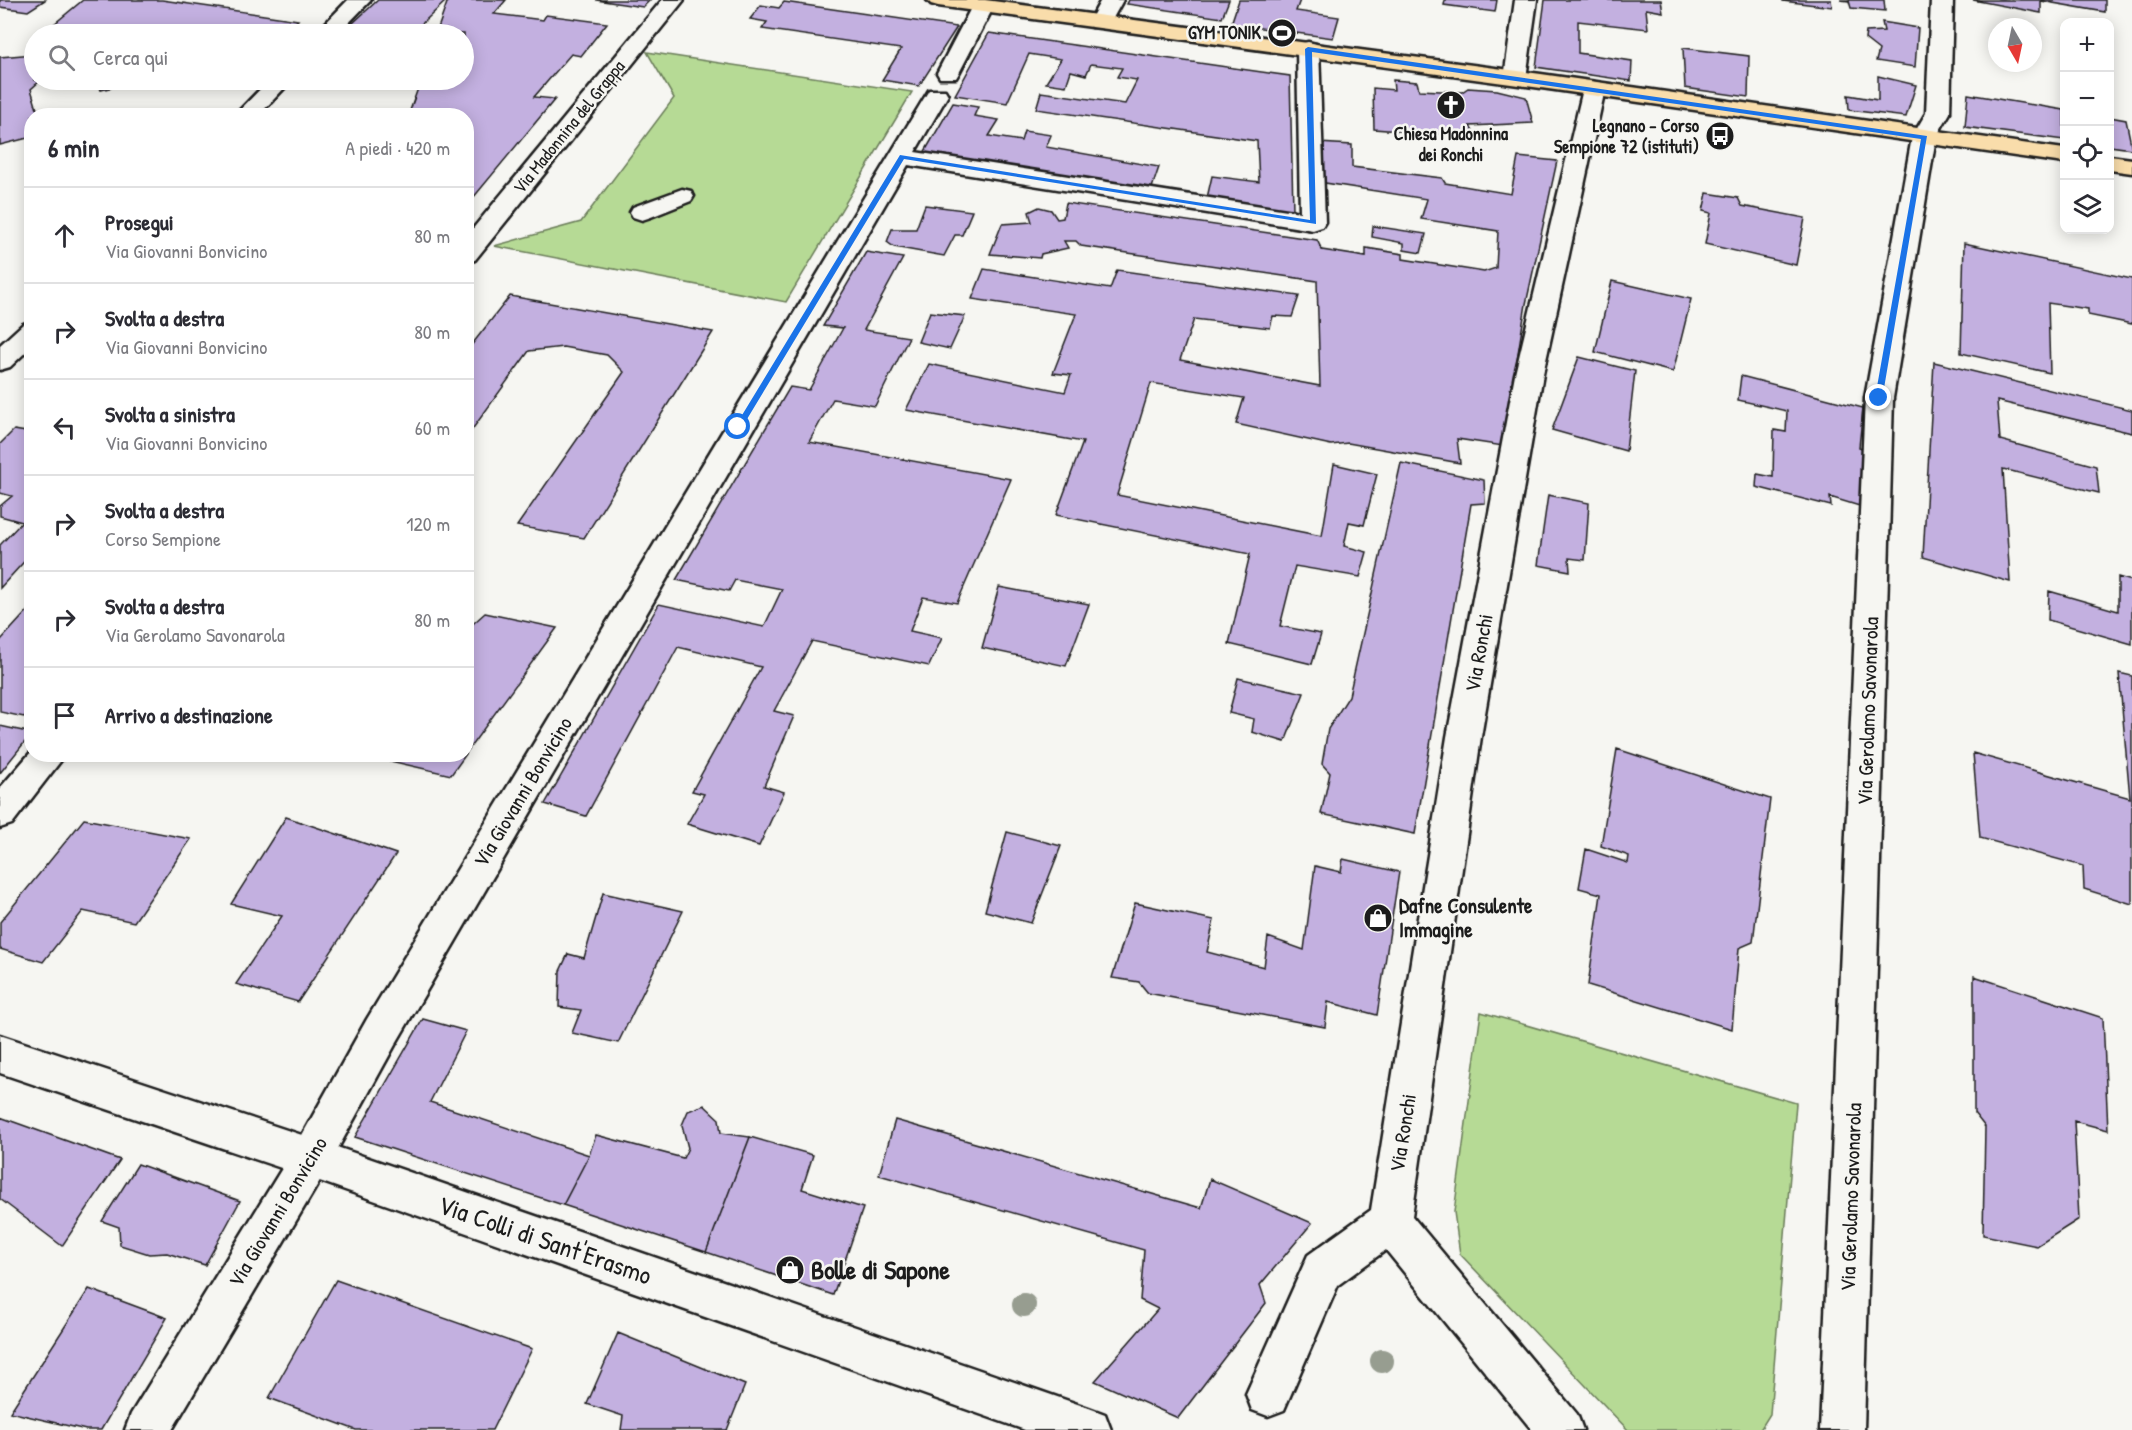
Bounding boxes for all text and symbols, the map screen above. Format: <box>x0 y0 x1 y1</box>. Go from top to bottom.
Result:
sports icon: GYM TONIK <box>1266 17 1298 49</box>
north arrow <box>1988 18 2042 72</box>
map controls <box>2060 18 2114 234</box>
button: + <box>2060 18 2114 72</box>
place label: GYM TONIK <box>1188 20 1262 45</box>
search box <box>24 24 474 90</box>
icon: search <box>45 41 78 74</box>
text: Cerca qui <box>93 42 168 72</box>
street label: Via Madonnina del Grappa <box>507 55 630 199</box>
button: − <box>2060 72 2114 126</box>
church icon: Chiesa Madonnina dei Ronchi <box>1435 89 1467 121</box>
place label: Legnano - Corso Sempione 72 (istituti) <box>1554 113 1700 160</box>
bus stop icon: Legnano - Corso Sempione 72 (istituti) <box>1704 120 1736 152</box>
place label: Chiesa Madonnina dei Ronchi <box>1394 121 1509 167</box>
button: locate <box>2060 126 2114 180</box>
text: 6 min <box>48 130 100 165</box>
text: A piedi · 420 m <box>345 134 450 161</box>
button: layers <box>2060 180 2114 234</box>
text: Prosegui <box>105 207 174 237</box>
icon: ahead <box>48 219 81 252</box>
text: 80 m <box>414 222 450 249</box>
text: Via Giovanni Bonvicino <box>105 237 267 264</box>
text: Svolta a destra <box>105 303 224 333</box>
icon: right <box>48 315 81 348</box>
text: 80 m <box>414 318 450 345</box>
text: Via Giovanni Bonvicino <box>105 333 267 360</box>
route end <box>1865 384 1891 410</box>
text: Svolta a sinistra <box>105 399 235 429</box>
icon: left <box>48 411 81 444</box>
route start <box>724 413 750 439</box>
text: 60 m <box>415 414 450 441</box>
text: Via Giovanni Bonvicino <box>105 429 267 456</box>
text: Svolta a destra <box>105 495 224 525</box>
icon: right <box>48 507 81 540</box>
text: 120 m <box>406 510 450 537</box>
text: Corso Sempione <box>105 525 221 552</box>
text: Svolta a destra <box>105 591 224 621</box>
icon: right <box>48 603 81 636</box>
text: 80 m <box>414 606 450 633</box>
street label: Via Ronchi <box>1457 612 1500 694</box>
street label: Via Gerolamo Savonarola <box>1850 616 1885 806</box>
text: Via Gerolamo Savonarola <box>105 621 285 648</box>
icon: arrive <box>48 699 81 732</box>
text: Arrivo a destinazione <box>105 700 273 730</box>
street label: Via Giovanni Bonvicino <box>466 711 579 872</box>
place label: Dafne Consulente Immagine <box>1399 891 1533 945</box>
shop icon: Dafne Consulente Immagine <box>1362 902 1394 934</box>
street label: Via Ronchi <box>1382 1092 1423 1174</box>
street label: Via Gerolamo Savonarola <box>1833 1102 1868 1292</box>
street label: Via Giovanni Bonvicino <box>221 1131 334 1292</box>
street label: Via Colli di Sant'Erasmo <box>434 1187 656 1292</box>
place label: Bolle di Sapone <box>811 1252 951 1288</box>
shop icon: Bolle di Sapone <box>774 1254 806 1286</box>

